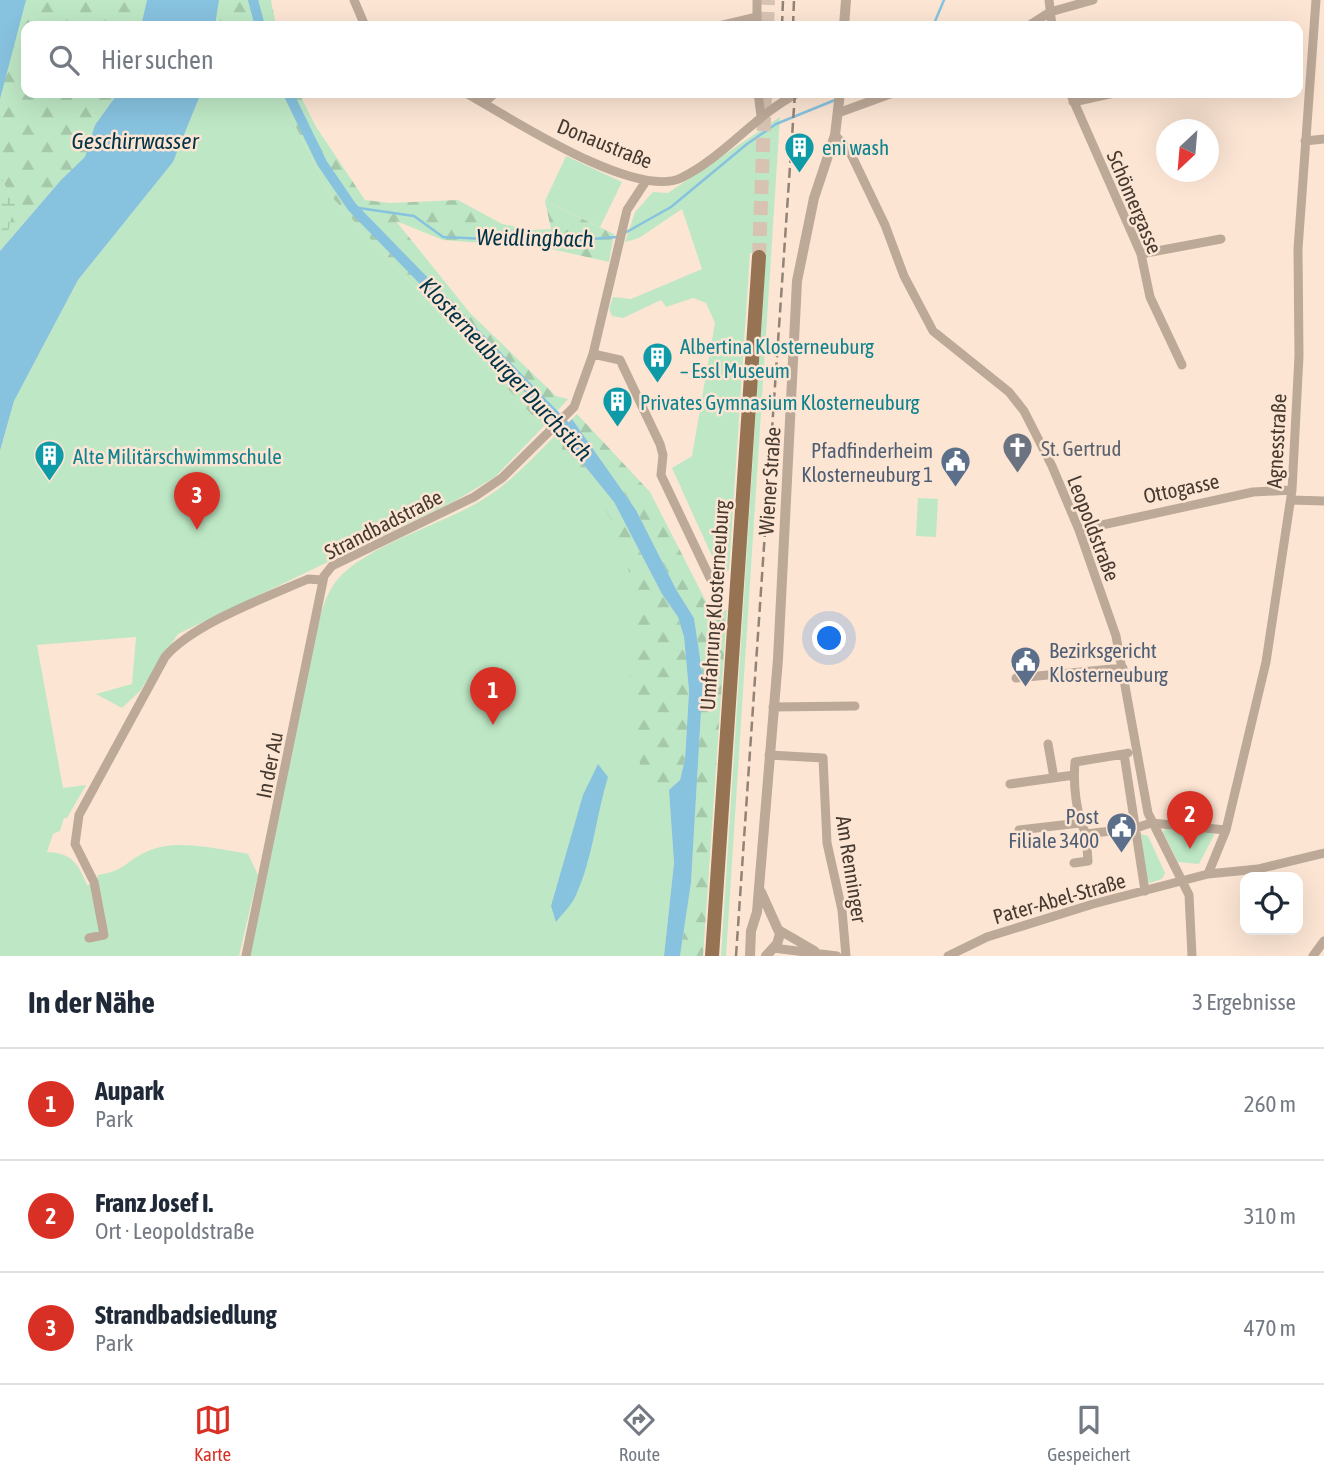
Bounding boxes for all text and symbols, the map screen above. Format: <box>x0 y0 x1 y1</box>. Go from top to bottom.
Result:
search box <box>21 21 1303 98</box>
icon: search <box>45 41 83 79</box>
text: Hier suchen <box>101 45 214 75</box>
street label: Donaustraße <box>554 113 656 173</box>
north arrow <box>1156 119 1219 182</box>
water label: Geschirrwasser <box>72 128 200 154</box>
building icon: eni wash <box>782 130 816 174</box>
place label: eni wash <box>822 135 889 159</box>
street label: Schömergasse <box>1103 147 1167 257</box>
water label: Weidlingbach <box>476 224 594 252</box>
water label: Klosterneuburger Durchstich <box>414 272 598 466</box>
place label: Albertina Klosterneuburg – Essl Museum <box>680 334 874 382</box>
building icon: Albertina Klosterneuburg – Essl Museum <box>640 341 674 385</box>
building icon: Privates Gymnasium Klosterneuburg <box>600 385 634 429</box>
place label: Privates Gymnasium Klosterneuburg <box>640 390 919 414</box>
street label: Agnesstraße <box>1262 393 1290 489</box>
street label: Wiener Straße <box>753 426 785 536</box>
church icon: St. Gertrud <box>1001 431 1035 475</box>
place label: St. Gertrud <box>1041 436 1121 460</box>
place label: Pfadfinderheim Klosterneuburg 1 <box>801 438 933 486</box>
building icon: Alte Militärschwimmschule <box>33 439 67 483</box>
place label: Alte Militärschwimmschule <box>73 444 282 468</box>
public building icon: Pfadfinderheim Klosterneuburg 1 <box>939 445 973 489</box>
street label: Ottogasse <box>1141 468 1221 508</box>
pin: 3 <box>174 472 220 530</box>
street label: Leopoldstraße <box>1063 472 1125 584</box>
street label: Strandbadstraße <box>320 484 446 564</box>
street label: Umfahrung Klosterneuburg <box>695 499 733 711</box>
your location <box>812 621 846 655</box>
place label: Bezirksgericht Klosterneuburg <box>1049 638 1168 686</box>
public building icon: Bezirksgericht Klosterneuburg <box>1009 645 1043 689</box>
pin: 1 <box>470 667 516 725</box>
street label: In der Au <box>251 730 287 800</box>
pin: 2 <box>1167 791 1213 849</box>
place label: Post Filiale 3400 <box>1008 804 1099 852</box>
public building icon: Post Filiale 3400 <box>1105 811 1139 855</box>
street label: Am Renninger <box>832 814 872 925</box>
street label: Pater-Abel-Straße <box>990 868 1128 928</box>
map controls <box>1240 872 1303 935</box>
button: locate <box>1240 872 1303 935</box>
text: In der Nähe <box>28 985 155 1019</box>
text: 3 Ergebnisse <box>1192 989 1296 1015</box>
text: Aupark <box>95 1076 164 1106</box>
text: 1 <box>46 1091 56 1117</box>
text: 260 m <box>1244 1091 1296 1117</box>
text: Park <box>95 1106 133 1132</box>
text: Franz Josef I. <box>95 1188 213 1218</box>
text: 2 <box>46 1203 56 1229</box>
text: 310 m <box>1244 1203 1296 1229</box>
text: Ort · Leopoldstraße <box>95 1218 254 1244</box>
text: Strandbadsiedlung <box>95 1300 277 1330</box>
text: 3 <box>46 1315 56 1341</box>
text: 470 m <box>1244 1315 1296 1341</box>
text: Park <box>95 1330 133 1356</box>
tab: Karte <box>194 1401 232 1465</box>
tab: Route <box>619 1401 660 1465</box>
tab: Gespeichert <box>1047 1401 1130 1465</box>

